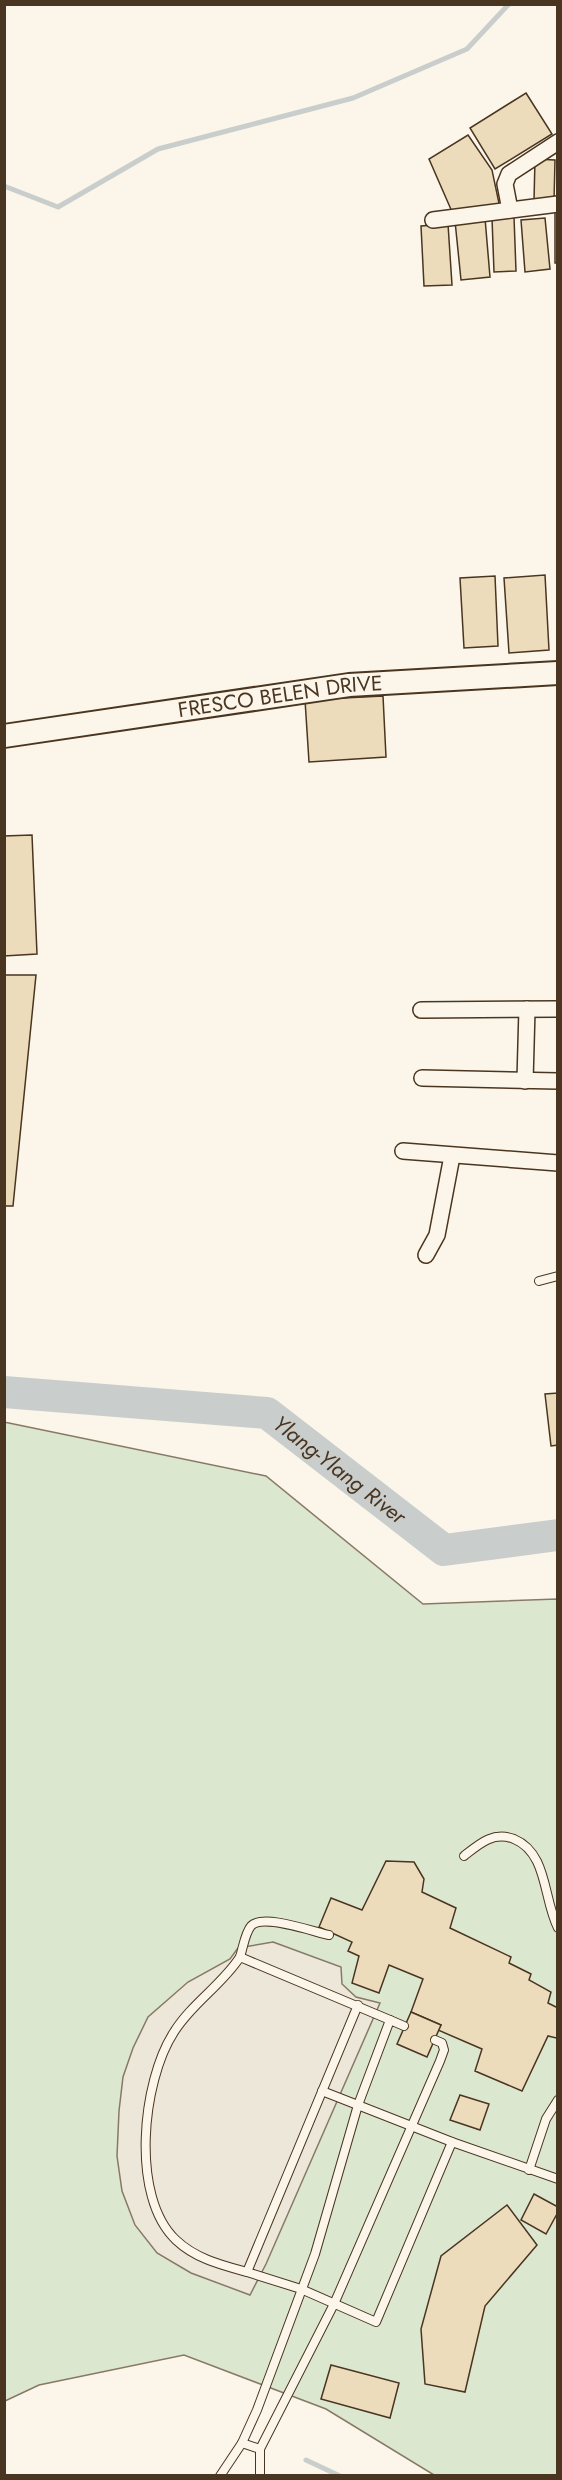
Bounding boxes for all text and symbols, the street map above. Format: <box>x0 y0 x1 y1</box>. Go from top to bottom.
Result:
street label: FRESCO BELEN DRIVE <box>176 668 383 725</box>
water label: Ylang-Ylang River <box>266 1408 415 1532</box>

